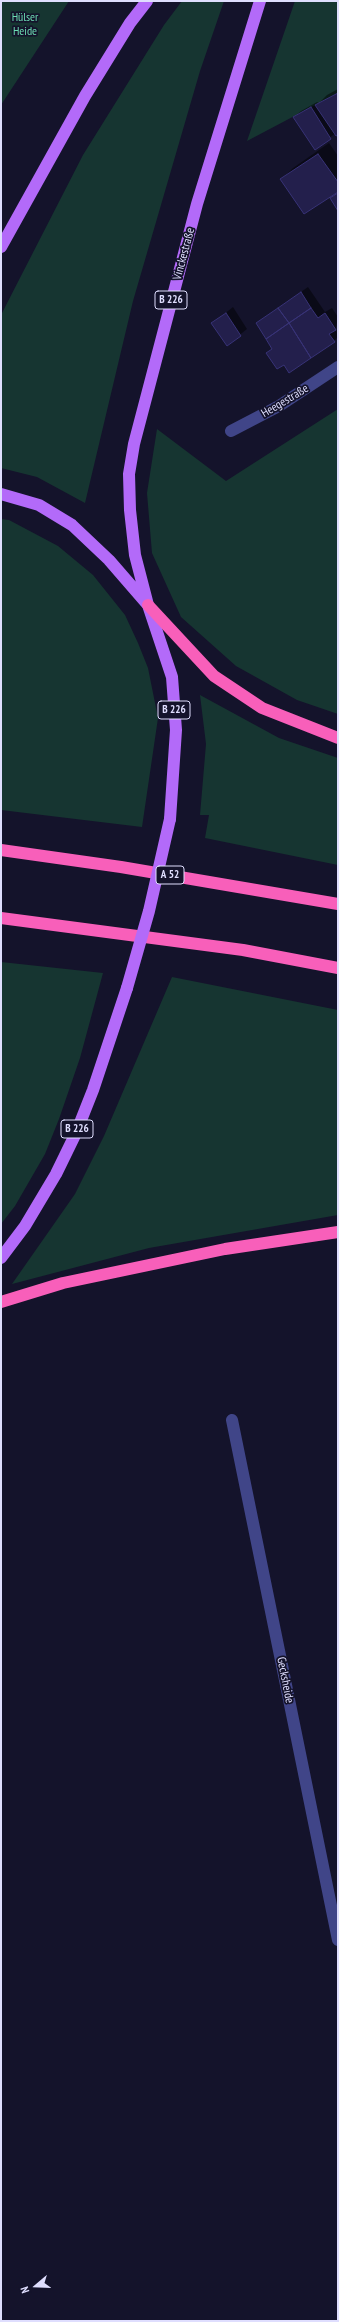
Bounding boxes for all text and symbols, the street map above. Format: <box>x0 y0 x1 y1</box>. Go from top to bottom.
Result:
park label: Hülser Heide <box>12 11 38 39</box>
street label: Vinckestraße <box>170 226 198 282</box>
road number: B 226 <box>155 291 187 309</box>
street label: Heegestraße <box>259 381 311 421</box>
road number: B 226 <box>158 701 190 719</box>
road number: A 52 <box>156 866 184 884</box>
road number: B 226 <box>61 1120 93 1138</box>
street label: Gecksheide <box>273 1656 297 1704</box>
north arrow <box>16 2266 56 2306</box>
text: N <box>17 2285 32 2295</box>

